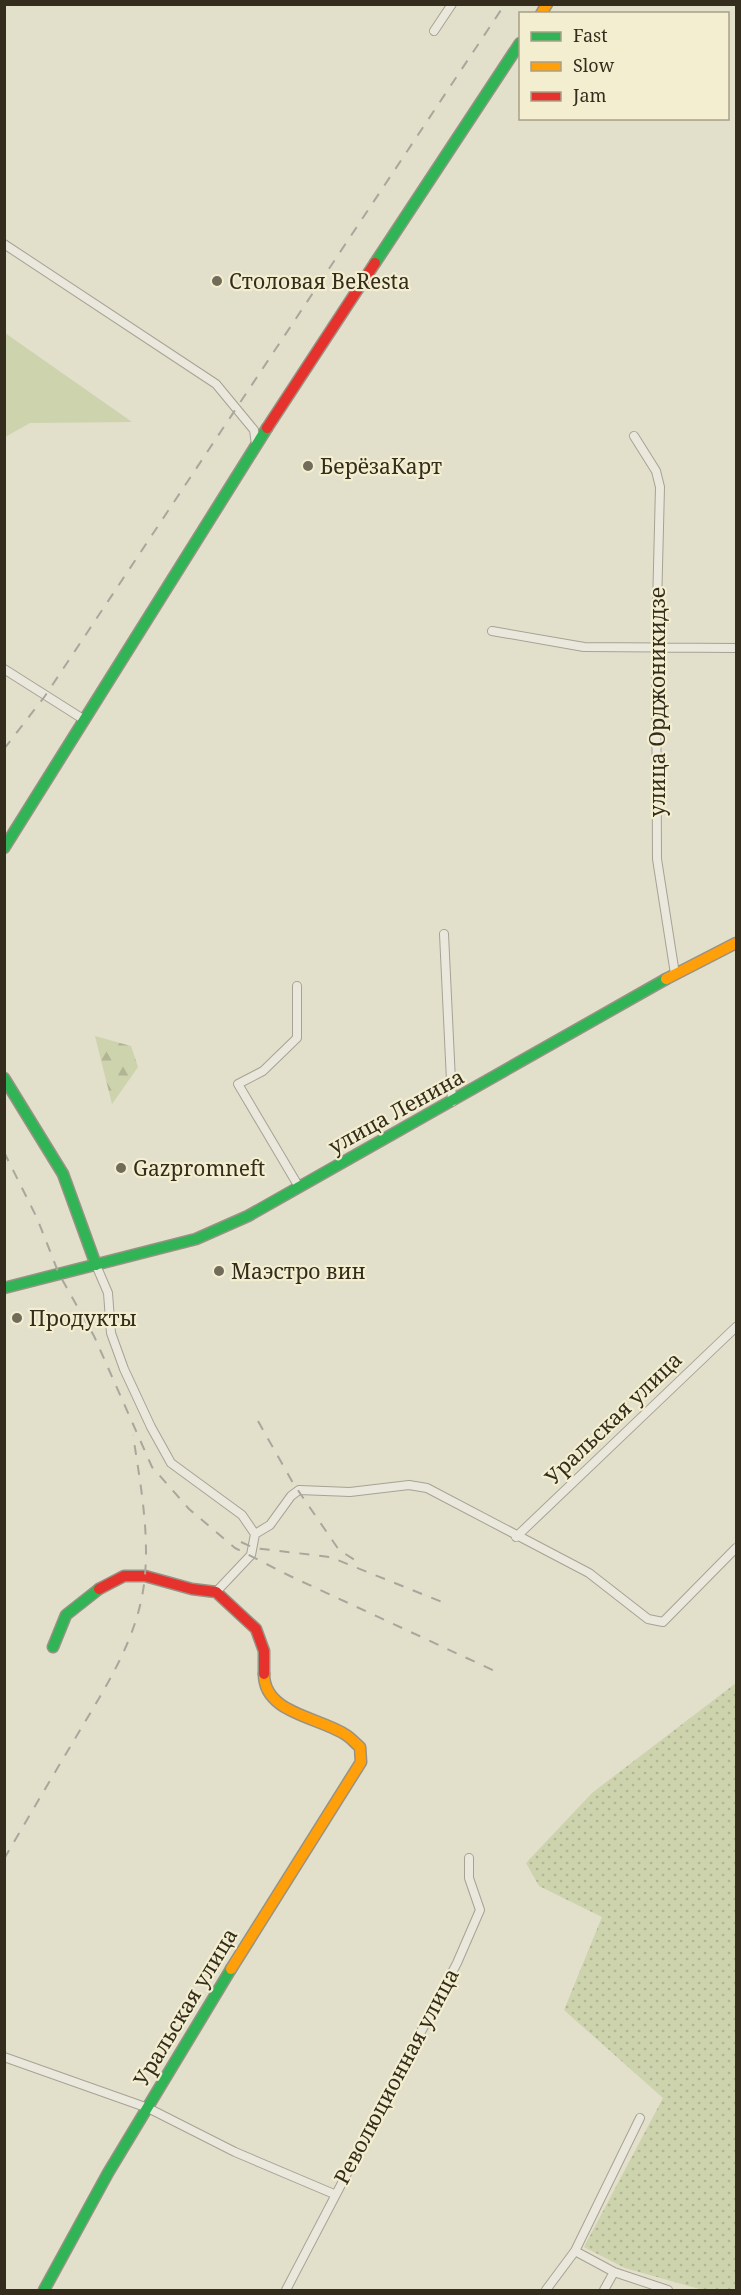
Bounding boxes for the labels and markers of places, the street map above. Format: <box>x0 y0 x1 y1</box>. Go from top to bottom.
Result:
place label: Столовая BeResta <box>229 267 410 295</box>
marker: Столовая BeResta <box>210 274 224 288</box>
place label: БерёзаКарт <box>320 452 442 480</box>
marker: БерёзаКарт <box>301 459 315 473</box>
place label: Gazpromneft <box>133 1154 265 1182</box>
marker: Gazpromneft <box>114 1161 128 1175</box>
place label: Маэстро вин <box>231 1257 366 1285</box>
marker: Маэстро вин <box>212 1264 226 1278</box>
place label: Продукты <box>29 1304 137 1332</box>
marker: Продукты <box>10 1311 24 1325</box>

